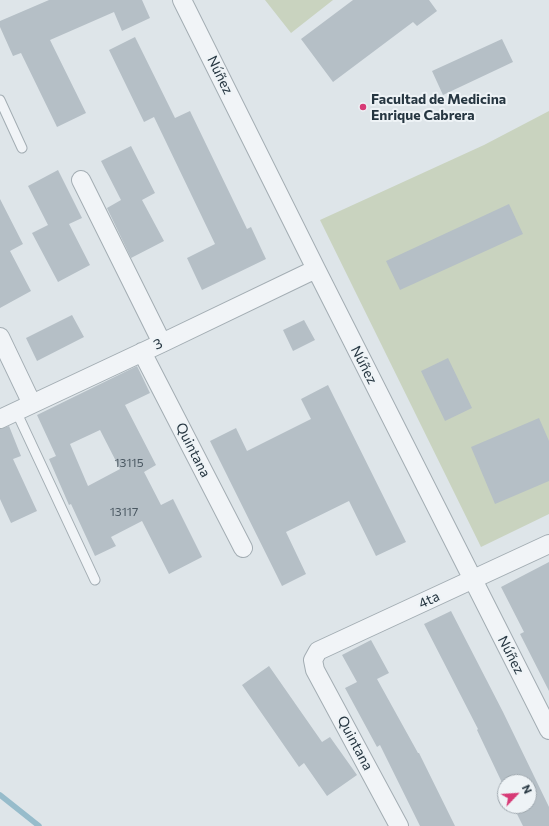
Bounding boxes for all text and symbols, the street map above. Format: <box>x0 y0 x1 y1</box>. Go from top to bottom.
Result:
street label: Núñez <box>204 53 236 97</box>
place label: Facultad de Medicina Enrique Cabrera <box>371 91 506 124</box>
marker: Facultad de Medicina Enrique Cabrera <box>358 102 368 112</box>
street label: 3 <box>151 335 165 353</box>
street label: Núñez <box>347 343 381 387</box>
street label: Quintana <box>172 420 214 480</box>
house number: 13115 <box>114 456 144 470</box>
house number: 13117 <box>110 505 138 519</box>
street label: 4ta <box>416 588 442 612</box>
street label: Núñez <box>494 633 528 677</box>
street label: Quintana <box>334 713 376 773</box>
north arrow <box>497 774 537 814</box>
text: N <box>520 783 535 796</box>

